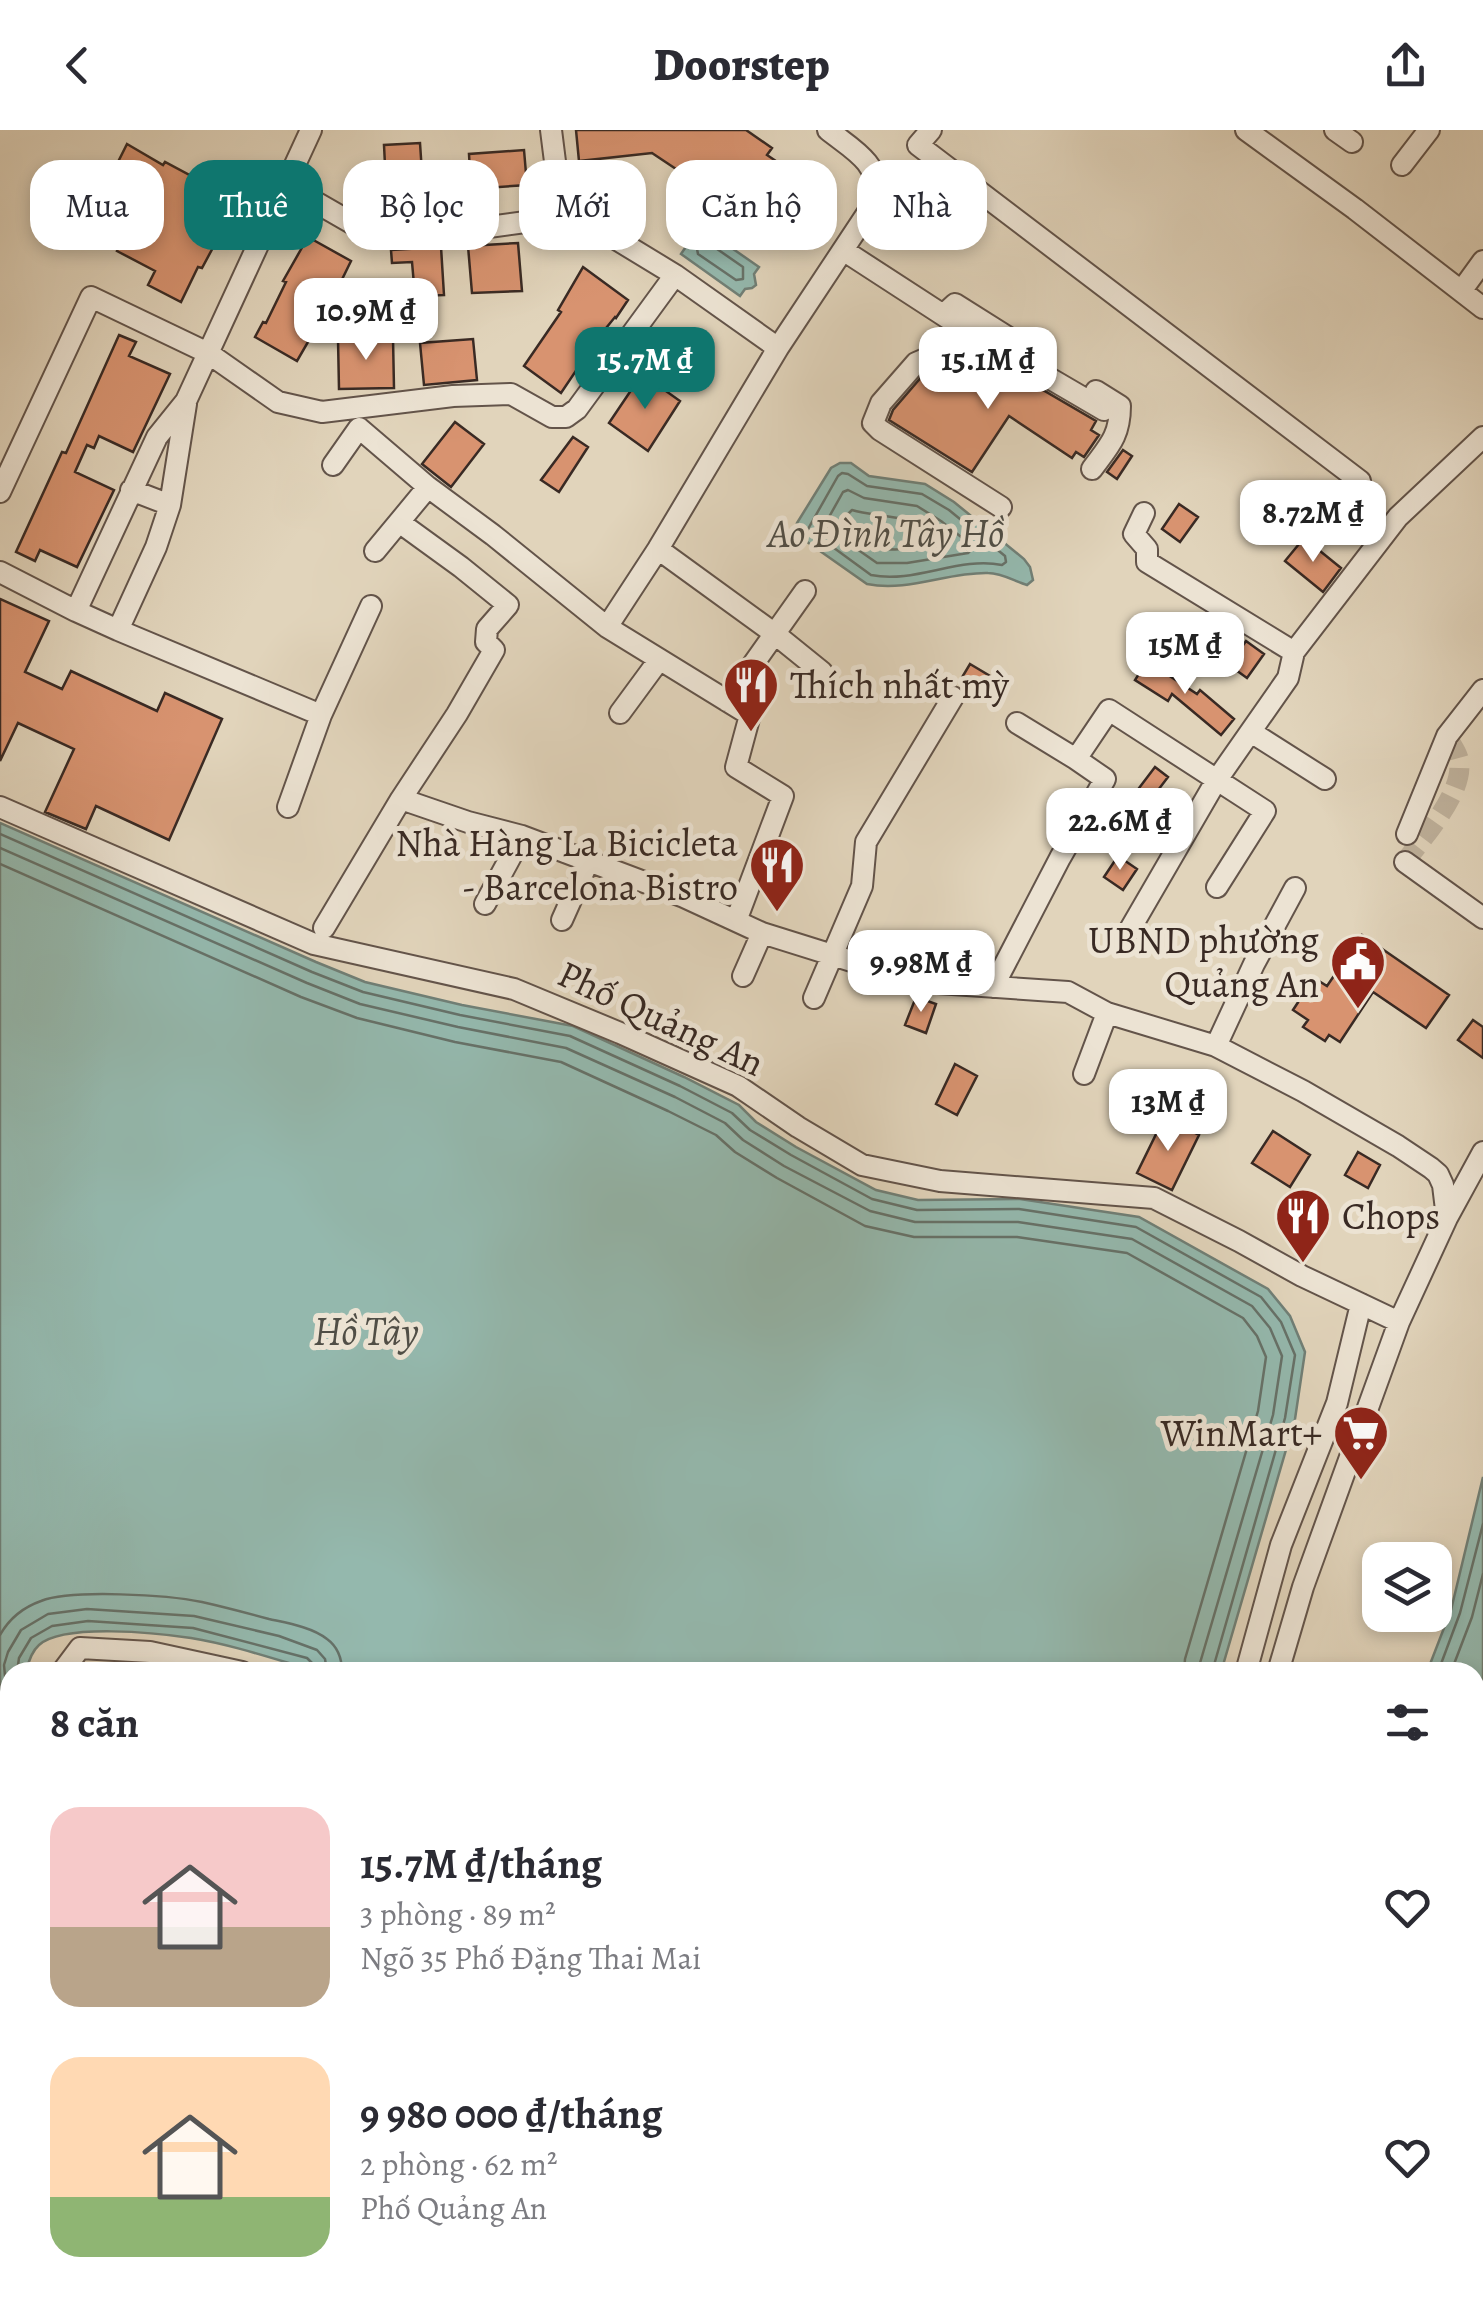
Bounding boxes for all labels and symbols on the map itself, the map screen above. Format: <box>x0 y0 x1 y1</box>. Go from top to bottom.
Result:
pin: 10.9M ₫ <box>274 278 458 363</box>
pin: 15.7M ₫ <box>553 327 737 412</box>
pin: 15.1M ₫ <box>896 327 1080 412</box>
pin: 8.72M ₫ <box>1221 480 1405 565</box>
water label: Ao Đình Tây Hồ <box>766 506 1005 561</box>
pin: 15M ₫ <box>1115 612 1255 697</box>
restaurant icon: Thích nhất mỳ <box>721 655 781 734</box>
place label: Thích nhất mỳ <box>790 659 1010 711</box>
pin: 22.6M ₫ <box>1028 788 1212 873</box>
place label: Nhà Hàng La Bicicleta - Barcelona Bistro <box>395 817 738 913</box>
restaurant icon: Nhà Hàng La Bicicleta - Barcelona Bistro <box>747 835 807 914</box>
place label: UBND phường Quảng An <box>1088 914 1319 1010</box>
pin: 9.98M ₫ <box>829 930 1013 1015</box>
public building icon: UBND phường Quảng An <box>1328 932 1388 1011</box>
street label: Phố Quảng An <box>549 948 773 1088</box>
pin: 13M ₫ <box>1098 1069 1238 1154</box>
restaurant icon: Chops <box>1273 1186 1333 1265</box>
place label: Chops <box>1342 1190 1440 1242</box>
water label: Hồ Tây <box>313 1304 419 1359</box>
supermarket icon: WinMart+ <box>1331 1403 1391 1482</box>
place label: WinMart+ <box>1160 1407 1322 1459</box>

